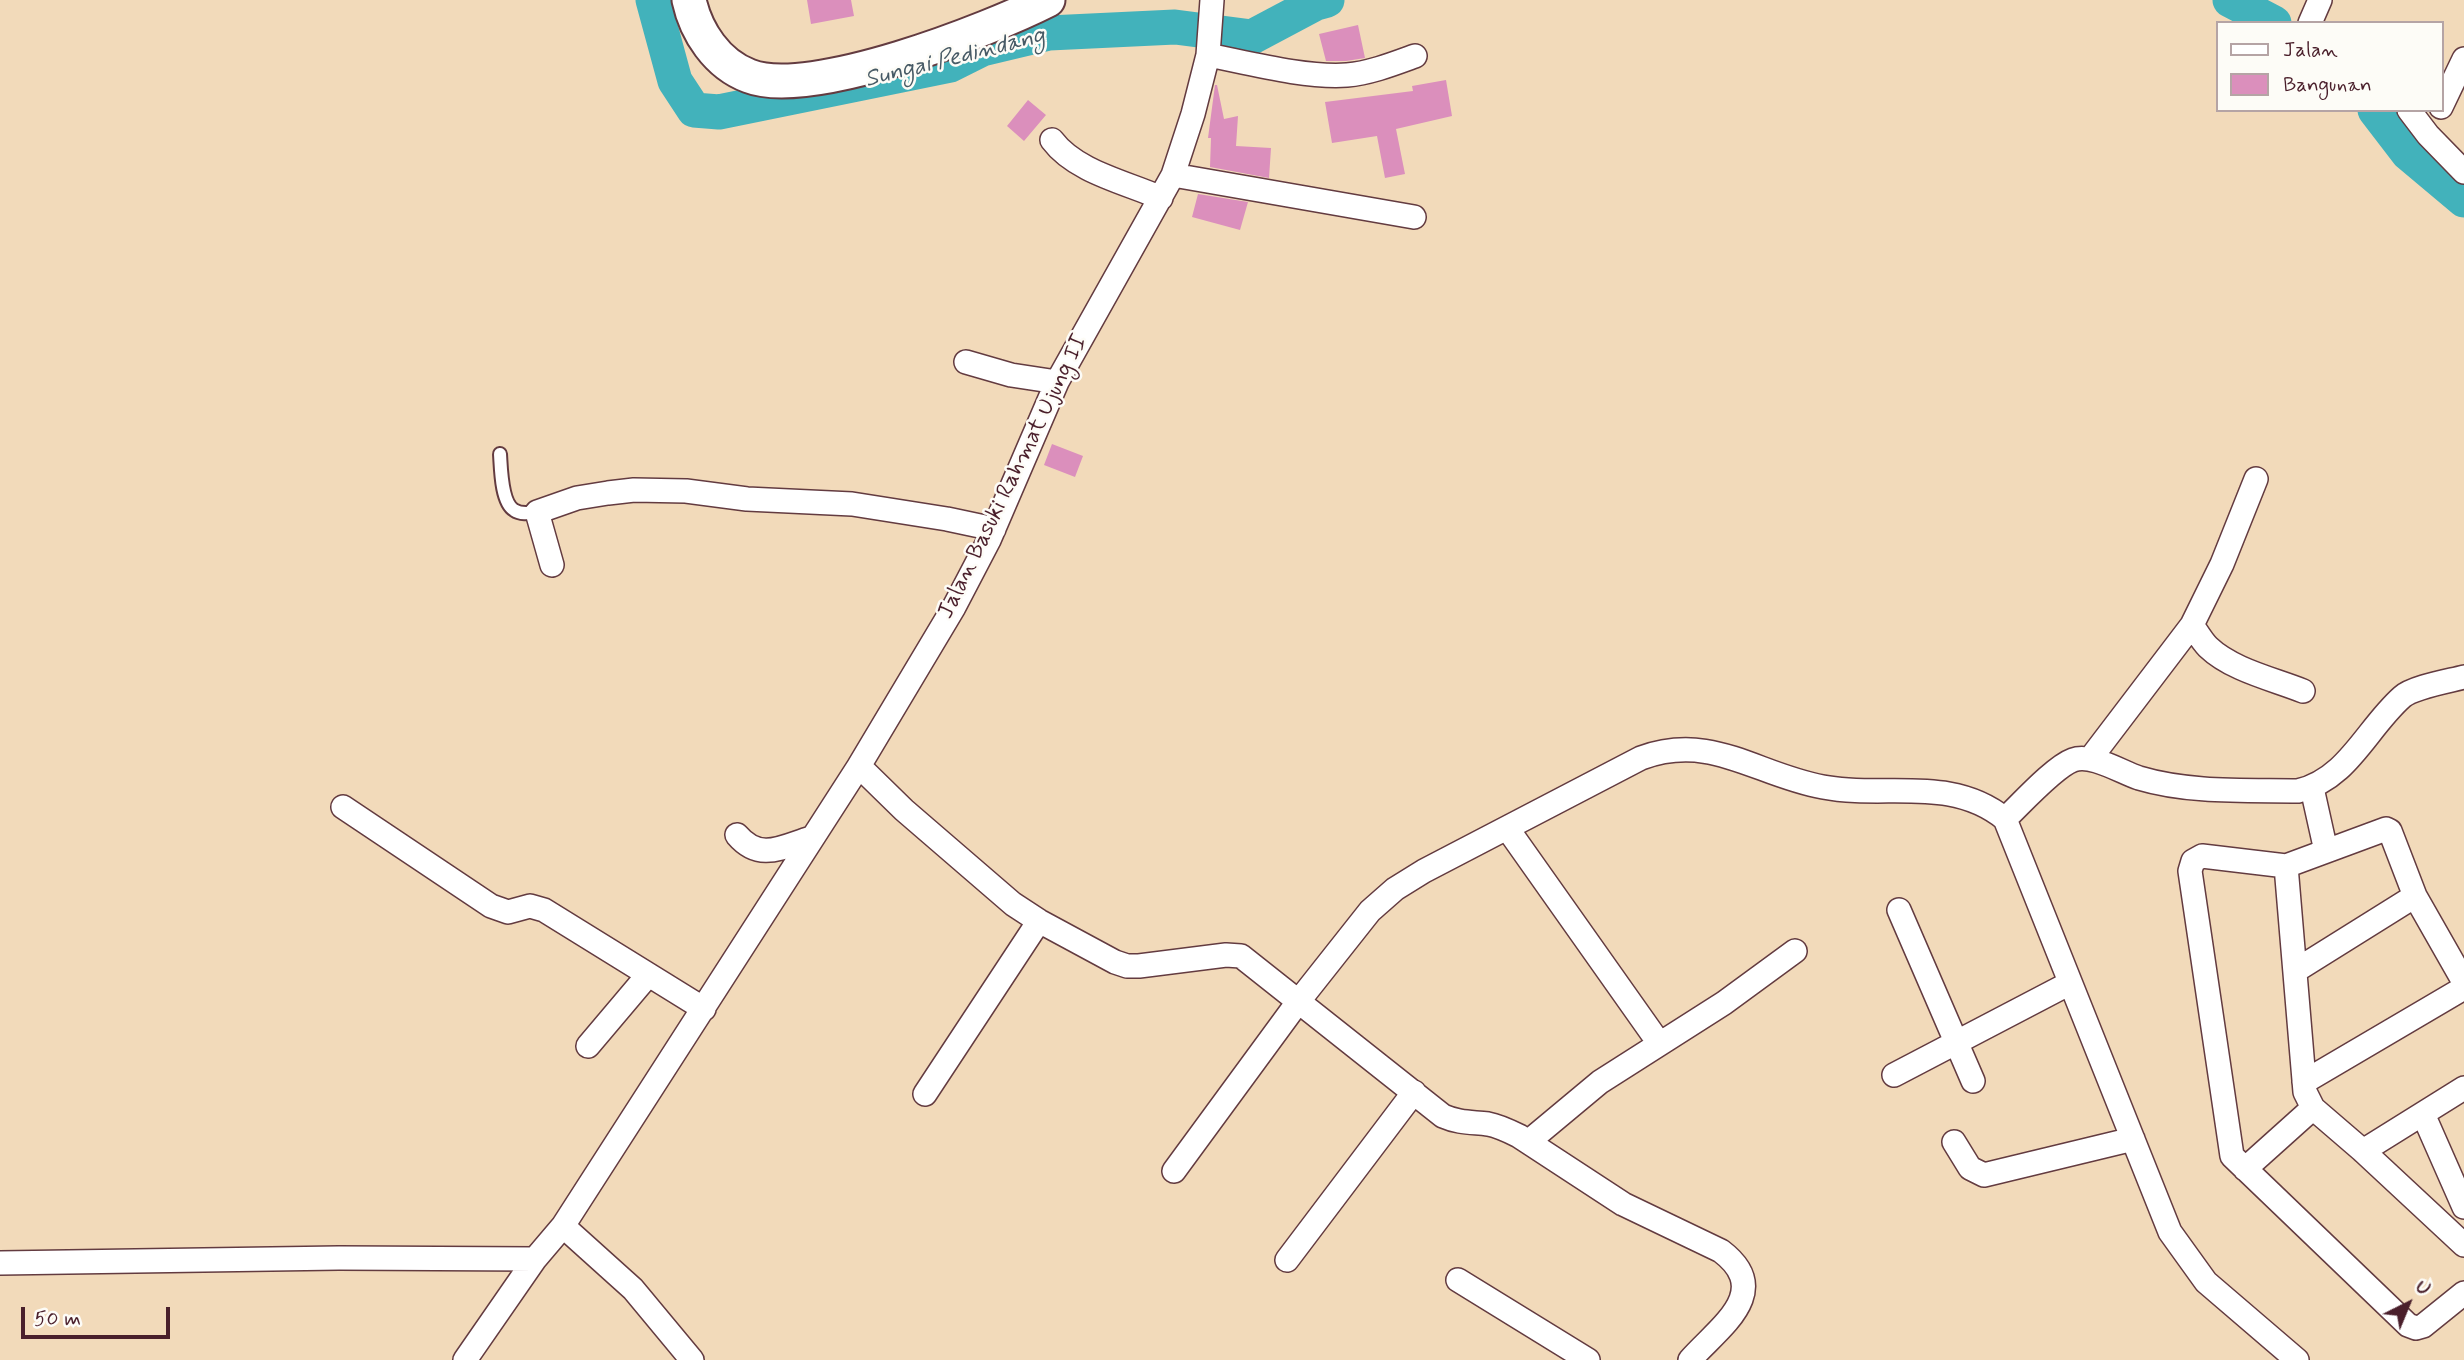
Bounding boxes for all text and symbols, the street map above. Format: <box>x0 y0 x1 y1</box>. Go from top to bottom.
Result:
legend <box>2216 21 2443 112</box>
water label: Sungai Pedindang <box>862 23 1048 95</box>
text: Jalan <box>2283 36 2338 64</box>
text: Bangunan <box>2283 71 2372 99</box>
street label: Jalan Basuki Rahmat Ujung II <box>933 330 1095 624</box>
north arrow <box>2373 1269 2443 1339</box>
text: U <box>2410 1275 2436 1302</box>
scale bar <box>24 1294 173 1338</box>
text: 50 m <box>34 1305 81 1333</box>

